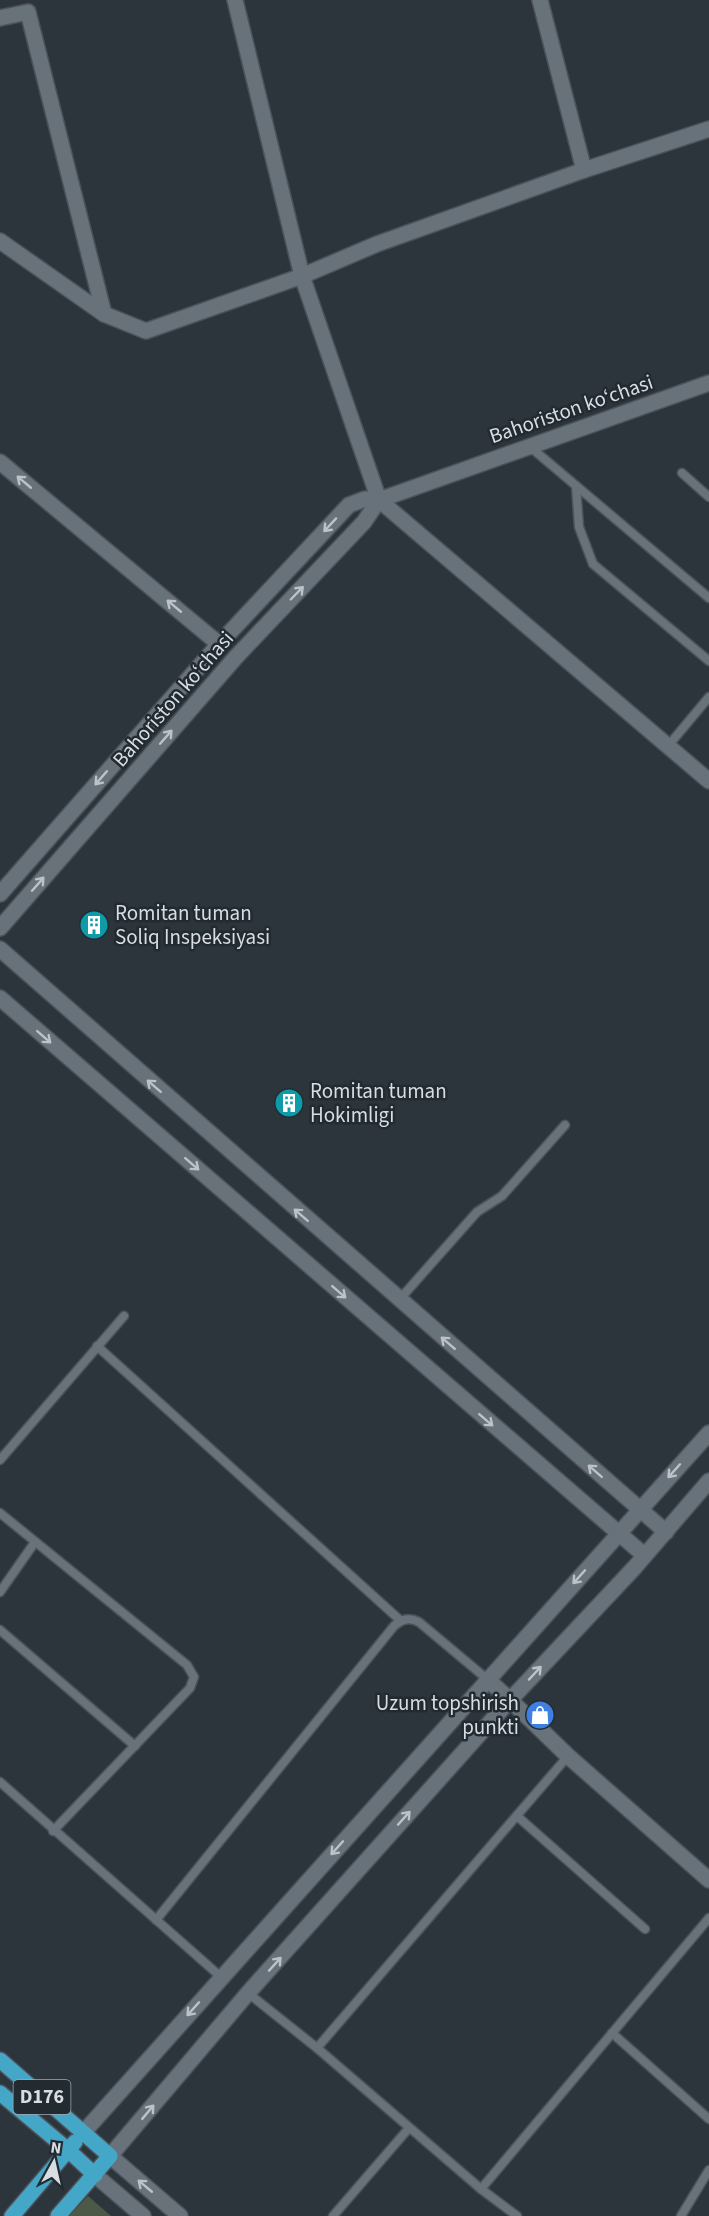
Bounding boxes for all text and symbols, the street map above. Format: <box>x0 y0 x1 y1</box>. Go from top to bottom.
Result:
street label: Bahoriston ko‘chasi <box>485 367 657 451</box>
one-way arrow <box>16 475 32 488</box>
one-way arrow <box>323 517 337 532</box>
one-way arrow <box>290 585 305 600</box>
one-way arrow <box>166 600 182 613</box>
street label: Bahoriston ko‘chasi <box>105 624 241 774</box>
one-way arrow <box>160 729 173 745</box>
one-way arrow <box>94 770 108 785</box>
one-way arrow <box>32 876 45 892</box>
place label: Romitan tuman Soliq Inspeksiyasi <box>115 898 270 952</box>
building icon: Romitan tuman Soliq Inspeksiyasi <box>78 909 110 941</box>
one-way arrow <box>36 1030 51 1044</box>
place label: Romitan tuman Hokimligi <box>310 1076 447 1130</box>
one-way arrow <box>147 1079 162 1093</box>
building icon: Romitan tuman Hokimligi <box>273 1087 305 1119</box>
one-way arrow <box>184 1157 199 1171</box>
one-way arrow <box>294 1208 309 1222</box>
one-way arrow <box>331 1285 346 1299</box>
one-way arrow <box>441 1336 456 1350</box>
one-way arrow <box>478 1413 493 1427</box>
one-way arrow <box>667 1464 681 1479</box>
one-way arrow <box>587 1465 603 1478</box>
one-way arrow <box>572 1570 586 1585</box>
one-way arrow <box>528 1666 542 1681</box>
place label: Uzum topshirish punkti <box>376 1688 519 1742</box>
shop icon: Uzum topshirish punkti <box>524 1699 556 1731</box>
one-way arrow <box>397 1811 411 1826</box>
one-way arrow <box>330 1840 344 1855</box>
one-way arrow <box>268 1956 282 1971</box>
one-way arrow <box>186 2001 200 2016</box>
road number: D176 <box>14 2080 70 2114</box>
one-way arrow <box>141 2105 155 2120</box>
north arrow <box>24 2132 84 2192</box>
text: N <box>49 2137 63 2160</box>
one-way arrow <box>138 2179 153 2193</box>

